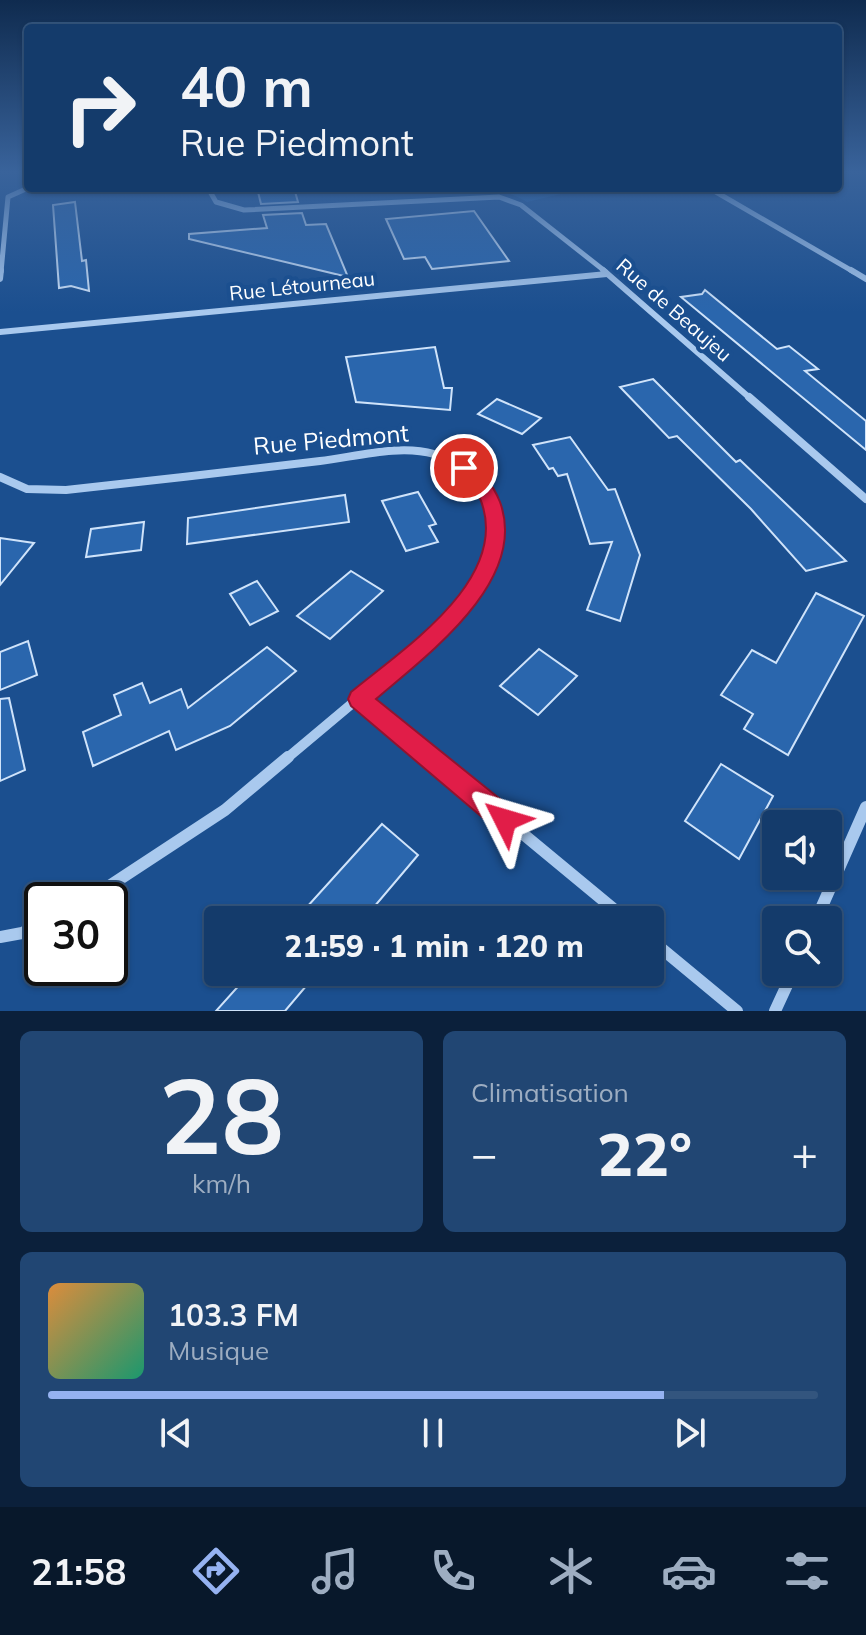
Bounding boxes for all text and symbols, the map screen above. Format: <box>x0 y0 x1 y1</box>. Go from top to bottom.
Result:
text: 40 m <box>180 51 313 121</box>
icon: right <box>48 56 152 160</box>
text: Rue Piedmont <box>180 120 414 165</box>
street label: Rue de Beaujeu <box>611 253 737 367</box>
street label: Rue Létourneau <box>228 265 376 306</box>
street label: Rue Piedmont <box>252 417 410 461</box>
pin <box>430 434 498 502</box>
icon: arrive <box>442 446 486 490</box>
position arrow <box>463 778 547 862</box>
map controls <box>762 810 842 986</box>
button: sound <box>762 810 842 890</box>
speed limit sign: 30 <box>24 882 128 986</box>
button: search <box>762 906 842 986</box>
text: 21:59 · 1 min · 120 m <box>284 927 584 965</box>
text: 28 <box>159 1049 284 1180</box>
text: Climatisation <box>471 1076 629 1109</box>
text: 22° <box>597 1116 692 1191</box>
text: − <box>471 1126 497 1181</box>
text: + <box>792 1126 818 1181</box>
text: km/h <box>192 1167 251 1200</box>
text: 103.3 FM <box>168 1296 299 1334</box>
text: Musique <box>168 1334 269 1367</box>
icon: previous <box>154 1411 198 1455</box>
icon: pause <box>411 1411 455 1455</box>
icon: next <box>668 1411 712 1455</box>
icon: directions <box>188 1543 244 1599</box>
icon: music <box>307 1543 363 1599</box>
icon: phone <box>425 1543 481 1599</box>
icon: climate <box>543 1543 599 1599</box>
icon: car <box>661 1543 717 1599</box>
icon: filters <box>779 1543 835 1599</box>
text: 21:58 <box>31 1549 126 1594</box>

